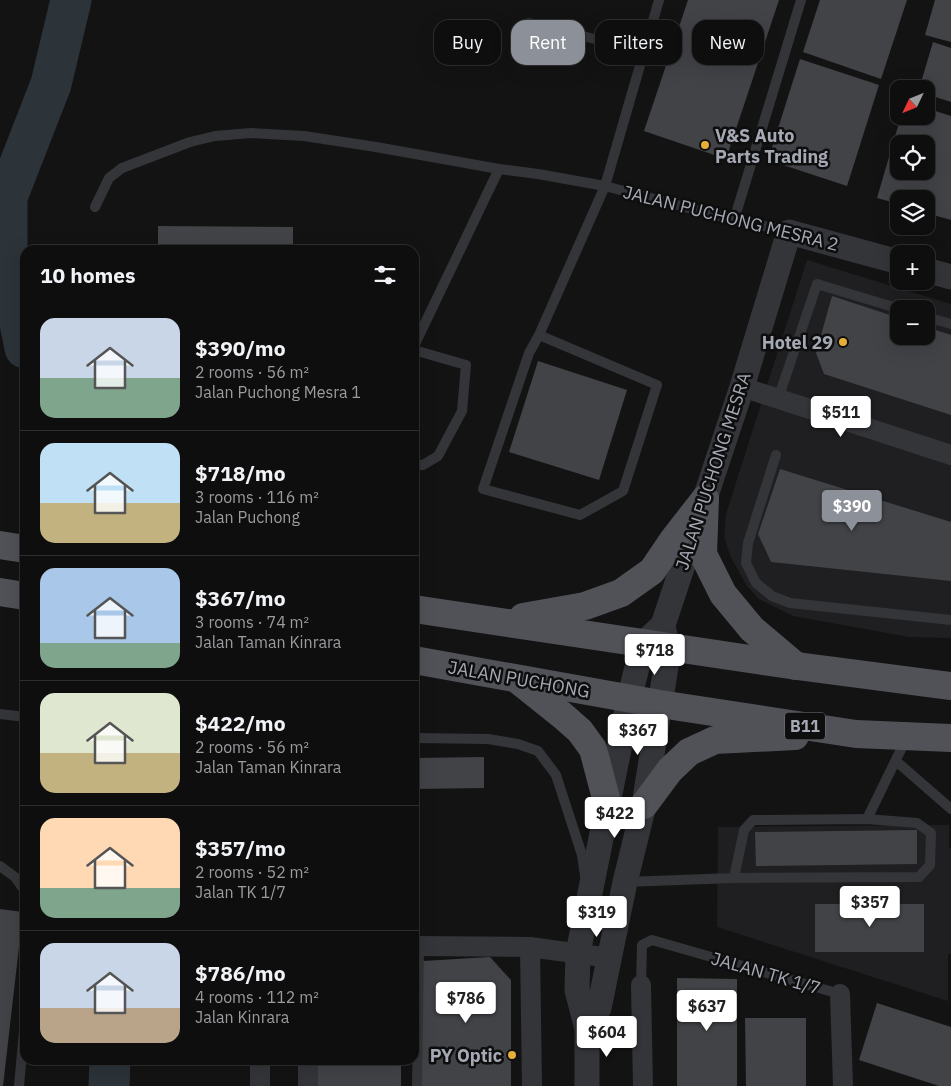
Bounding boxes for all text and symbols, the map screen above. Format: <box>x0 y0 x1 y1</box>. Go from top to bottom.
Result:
chip: Buy <box>434 20 501 65</box>
chip: Rent <box>511 20 585 65</box>
chip: Filters <box>595 20 682 65</box>
chip: New <box>692 20 764 65</box>
north arrow <box>890 80 935 125</box>
map controls <box>890 80 935 345</box>
place label: V&S Auto Parts Trading <box>715 124 828 168</box>
button: locate <box>890 135 935 180</box>
marker: V&S Auto Parts Trading <box>699 139 711 151</box>
street label: JALAN PUCHONG MESRA 2 <box>621 180 841 256</box>
button: layers <box>890 190 935 235</box>
button: + <box>890 245 935 290</box>
text: 10 homes <box>40 261 136 289</box>
icon: filters <box>371 261 399 289</box>
button: − <box>890 300 935 345</box>
place label: Hotel 29 <box>762 331 833 354</box>
text: $390/mo <box>195 334 286 362</box>
marker: Hotel 29 <box>837 336 849 348</box>
icon: home <box>80 338 140 398</box>
text: 2 rooms · 56 m² <box>195 362 309 382</box>
street label: JALAN PUCHONG MESRA <box>670 369 756 573</box>
text: Jalan Puchong Mesra 1 <box>195 382 361 402</box>
pin: $511 <box>811 396 871 438</box>
text: $511 <box>822 402 860 422</box>
text: $718/mo <box>195 459 286 487</box>
icon: home <box>80 463 140 523</box>
text: 3 rooms · 116 m² <box>195 487 319 507</box>
pin: $390 <box>822 490 882 532</box>
text: $390 <box>833 496 871 516</box>
text: Jalan Puchong <box>195 507 300 527</box>
text: $367/mo <box>195 584 286 612</box>
icon: home <box>80 588 140 648</box>
text: 3 rooms · 74 m² <box>195 612 309 632</box>
text: Jalan Taman Kinrara <box>195 632 341 652</box>
pin: $718 <box>625 634 685 676</box>
text: $718 <box>636 640 674 660</box>
street label: JALAN PUCHONG <box>446 655 592 703</box>
text: $422/mo <box>195 709 286 737</box>
road number: B11 <box>785 712 825 739</box>
icon: home <box>80 713 140 773</box>
pin: $367 <box>608 714 668 756</box>
text: $367 <box>619 720 657 740</box>
text: 2 rooms · 56 m² <box>195 737 309 757</box>
text: Jalan Taman Kinrara <box>195 757 341 777</box>
pin: $422 <box>585 796 645 839</box>
text: $422 <box>596 803 634 823</box>
text: $357/mo <box>195 834 286 862</box>
icon: home <box>80 838 140 898</box>
text: 2 rooms · 52 m² <box>195 862 309 882</box>
text: Jalan TK 1/7 <box>195 882 286 902</box>
pin: $357 <box>840 886 900 928</box>
text: $357 <box>851 892 889 912</box>
pin: $319 <box>567 896 627 938</box>
text: $319 <box>578 902 616 922</box>
street label: JALAN TK 1/7 <box>709 946 823 1000</box>
text: $786/mo <box>195 959 286 987</box>
icon: home <box>80 963 140 1023</box>
pin: $786 <box>436 982 496 1024</box>
text: 4 rooms · 112 m² <box>195 987 319 1007</box>
text: $786 <box>447 988 485 1008</box>
pin: $637 <box>677 990 737 1032</box>
text: $637 <box>688 996 726 1016</box>
text: Jalan Kinrara <box>195 1007 289 1027</box>
pin: $604 <box>577 1016 637 1058</box>
text: $604 <box>588 1022 626 1042</box>
place label: PY Optic <box>430 1044 502 1067</box>
marker: PY Optic <box>506 1049 518 1061</box>

